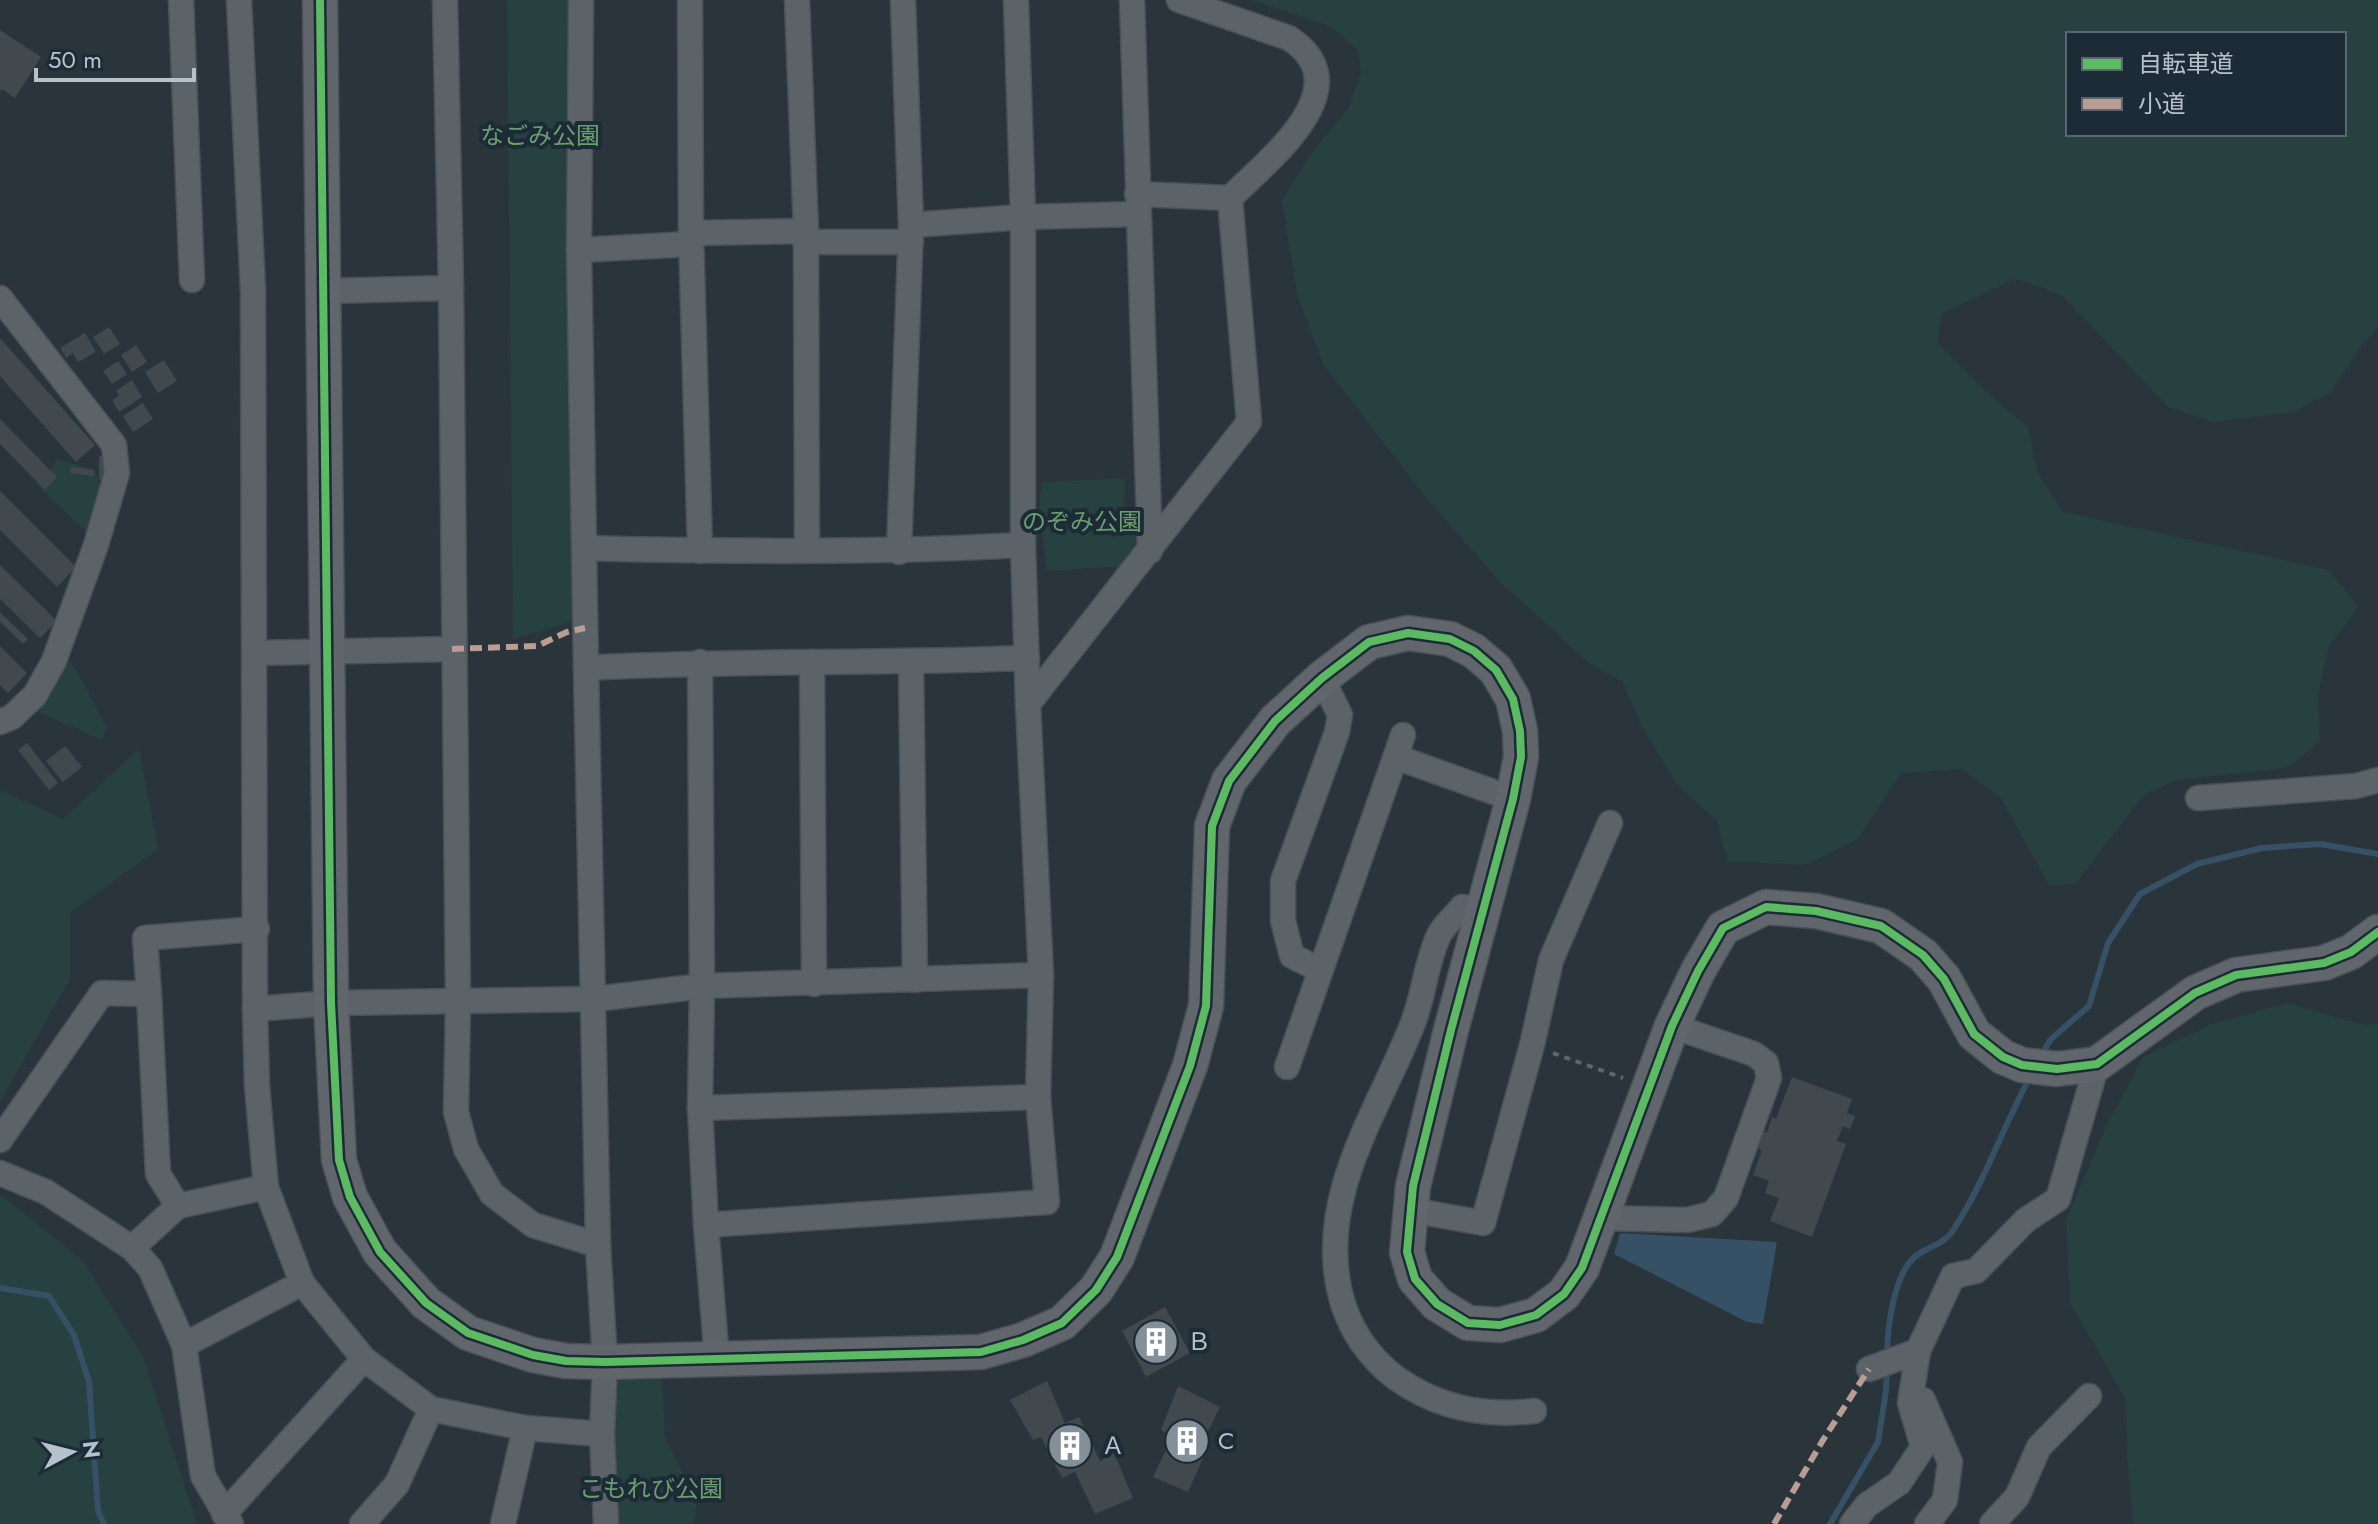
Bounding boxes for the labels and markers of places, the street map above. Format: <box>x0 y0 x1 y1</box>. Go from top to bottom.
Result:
building icon: Ｂ <box>1132 1318 1180 1366</box>
place label: Ｂ <box>1187 1324 1211 1359</box>
building icon: C <box>1163 1417 1211 1465</box>
building icon: Ａ <box>1046 1422 1094 1470</box>
place label: C <box>1218 1423 1234 1458</box>
place label: Ａ <box>1101 1428 1125 1463</box>

